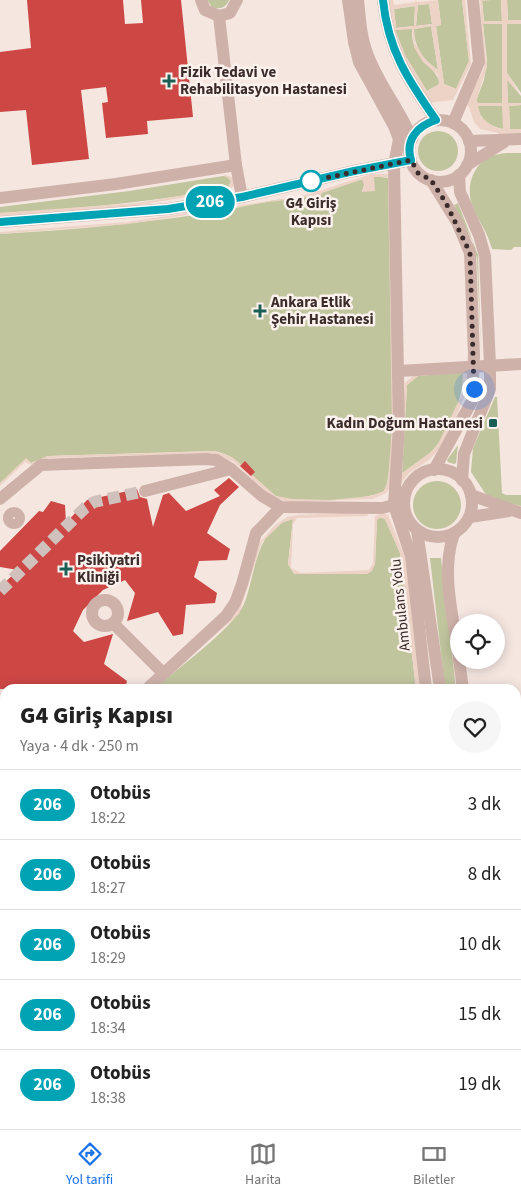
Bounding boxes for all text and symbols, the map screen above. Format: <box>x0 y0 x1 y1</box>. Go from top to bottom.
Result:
place label: Fizik Tedavi ve Rehabilitasyon Hastanesi <box>180 62 347 100</box>
marker: Fizik Tedavi ve Rehabilitasyon Hastanesi <box>162 74 176 88</box>
marker: G4 Giriş Kapısı <box>300 170 322 192</box>
line badge: 206 <box>181 186 239 218</box>
text: 206 <box>196 189 224 214</box>
place label: G4 Giriş Kapısı <box>286 193 337 231</box>
place label: Ankara Etlik Şehir Hastanesi <box>270 292 374 330</box>
marker: Ankara Etlik Şehir Hastanesi <box>253 304 267 318</box>
your location <box>462 377 487 402</box>
place label: Kadın Doğum Hastanesi <box>326 413 483 434</box>
marker: Kadın Doğum Hastanesi <box>487 417 499 429</box>
place label: Psikiyatri Kliniği <box>77 550 140 588</box>
street label: Ambulans Yolu <box>385 558 416 652</box>
marker: Psikiyatri Kliniği <box>59 562 73 576</box>
map controls <box>450 614 505 669</box>
button: locate <box>450 614 505 669</box>
text: G4 Giriş Kapısı <box>20 698 173 733</box>
button: heart <box>449 701 501 753</box>
text: Yaya · 4 dk · 250 m <box>20 735 139 757</box>
text: Otobüs <box>90 780 151 807</box>
text: 3 dk <box>468 791 501 818</box>
text: 206 <box>33 792 62 817</box>
text: 18:22 <box>90 807 126 829</box>
text: Otobüs <box>90 850 151 877</box>
text: 8 dk <box>468 861 501 888</box>
text: 206 <box>33 862 62 887</box>
text: 18:27 <box>90 877 126 899</box>
text: Otobüs <box>90 920 151 947</box>
text: 10 dk <box>458 931 501 958</box>
text: 206 <box>33 932 62 957</box>
text: 18:29 <box>90 947 126 969</box>
text: Otobüs <box>90 990 151 1017</box>
text: 15 dk <box>458 1001 501 1028</box>
text: 206 <box>33 1002 62 1027</box>
text: 18:34 <box>90 1017 126 1039</box>
text: Otobüs <box>90 1060 151 1087</box>
text: 19 dk <box>458 1071 501 1098</box>
text: 206 <box>33 1072 62 1097</box>
text: 18:38 <box>90 1087 126 1109</box>
tab: Yol tarifi <box>66 1140 113 1190</box>
tab: Harita <box>245 1140 281 1190</box>
tab: Biletler <box>413 1140 455 1190</box>

